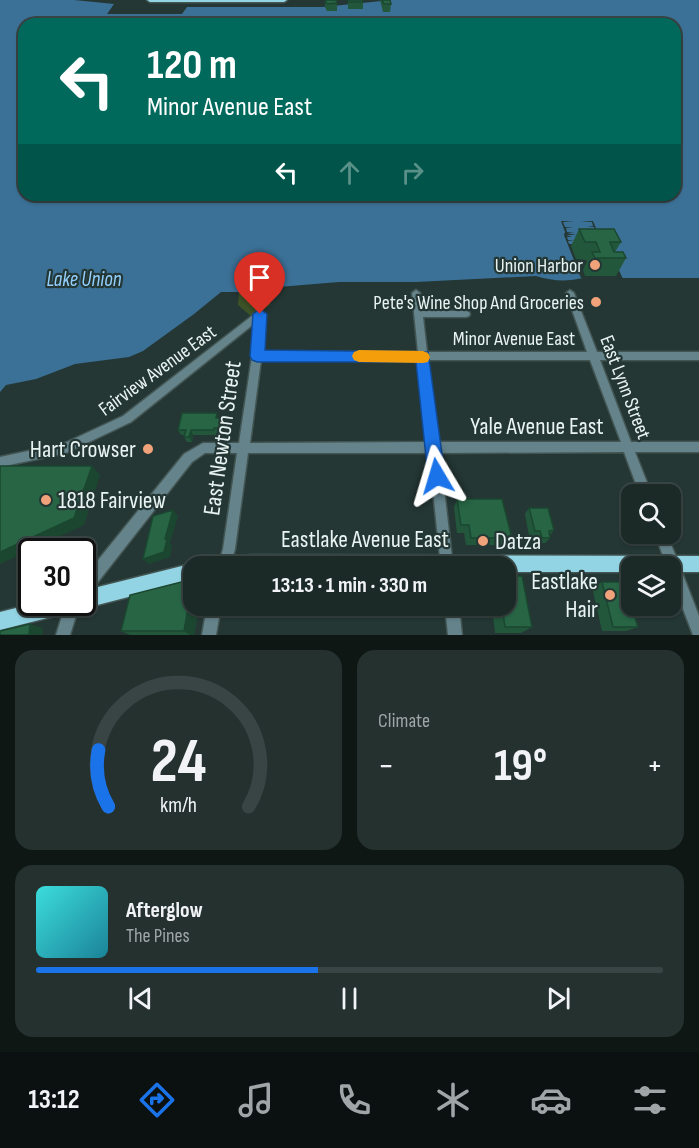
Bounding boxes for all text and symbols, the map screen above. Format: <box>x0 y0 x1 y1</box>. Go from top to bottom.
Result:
text: 120 m <box>147 40 237 91</box>
icon: left <box>48 42 126 120</box>
text: Minor Avenue East <box>147 91 312 123</box>
icon: left <box>270 156 303 189</box>
icon: ahead <box>333 156 366 189</box>
icon: right <box>396 156 429 189</box>
pin <box>234 252 285 314</box>
place label: Union Harbor <box>495 254 583 278</box>
marker: Union Harbor <box>588 258 602 272</box>
icon: arrive <box>243 261 276 294</box>
water label: Lake Union <box>46 267 122 292</box>
place label: Pete's Wine Shop And Groceries <box>373 291 584 315</box>
marker: Pete's Wine Shop And Groceries <box>589 295 603 309</box>
street label: Fairview Avenue East <box>94 320 221 421</box>
street label: Minor Avenue East <box>453 327 575 351</box>
street label: East Lynn Street <box>594 332 656 443</box>
street label: East Newton Street <box>197 359 248 517</box>
street label: Yale Avenue East <box>470 412 604 441</box>
place label: Hart Crowser <box>30 435 136 464</box>
marker: Hart Crowser <box>141 442 155 456</box>
position arrow <box>405 444 469 508</box>
map controls <box>621 484 681 616</box>
button: search <box>621 484 681 544</box>
place label: 1818 Fairview <box>58 486 166 515</box>
marker: 1818 Fairview <box>39 493 53 507</box>
street label: Eastlake Avenue East <box>281 525 449 554</box>
place label: Datza <box>495 527 541 556</box>
marker: Datza <box>476 534 490 548</box>
speed limit sign: 30 <box>18 538 96 616</box>
button: layers <box>621 556 681 616</box>
place label: Eastlake Hair <box>531 567 598 624</box>
text: 13:13 · 1 min · 330 m <box>272 572 427 599</box>
marker: Eastlake Hair <box>603 588 617 602</box>
text: Climate <box>378 709 430 733</box>
text: 24 <box>150 725 207 800</box>
text: 19° <box>494 739 547 794</box>
text: − <box>378 746 394 786</box>
text: + <box>647 746 663 786</box>
text: km/h <box>160 793 197 818</box>
text: Afterglow <box>126 897 203 924</box>
text: The Pines <box>126 924 190 948</box>
icon: previous <box>124 982 157 1015</box>
icon: pause <box>333 982 366 1015</box>
icon: next <box>542 982 575 1015</box>
icon: directions <box>136 1079 178 1121</box>
icon: music <box>235 1079 277 1121</box>
icon: phone <box>333 1079 375 1121</box>
icon: climate <box>432 1079 474 1121</box>
icon: car <box>530 1079 572 1121</box>
icon: filters <box>629 1079 671 1121</box>
text: 13:12 <box>28 1084 80 1116</box>

